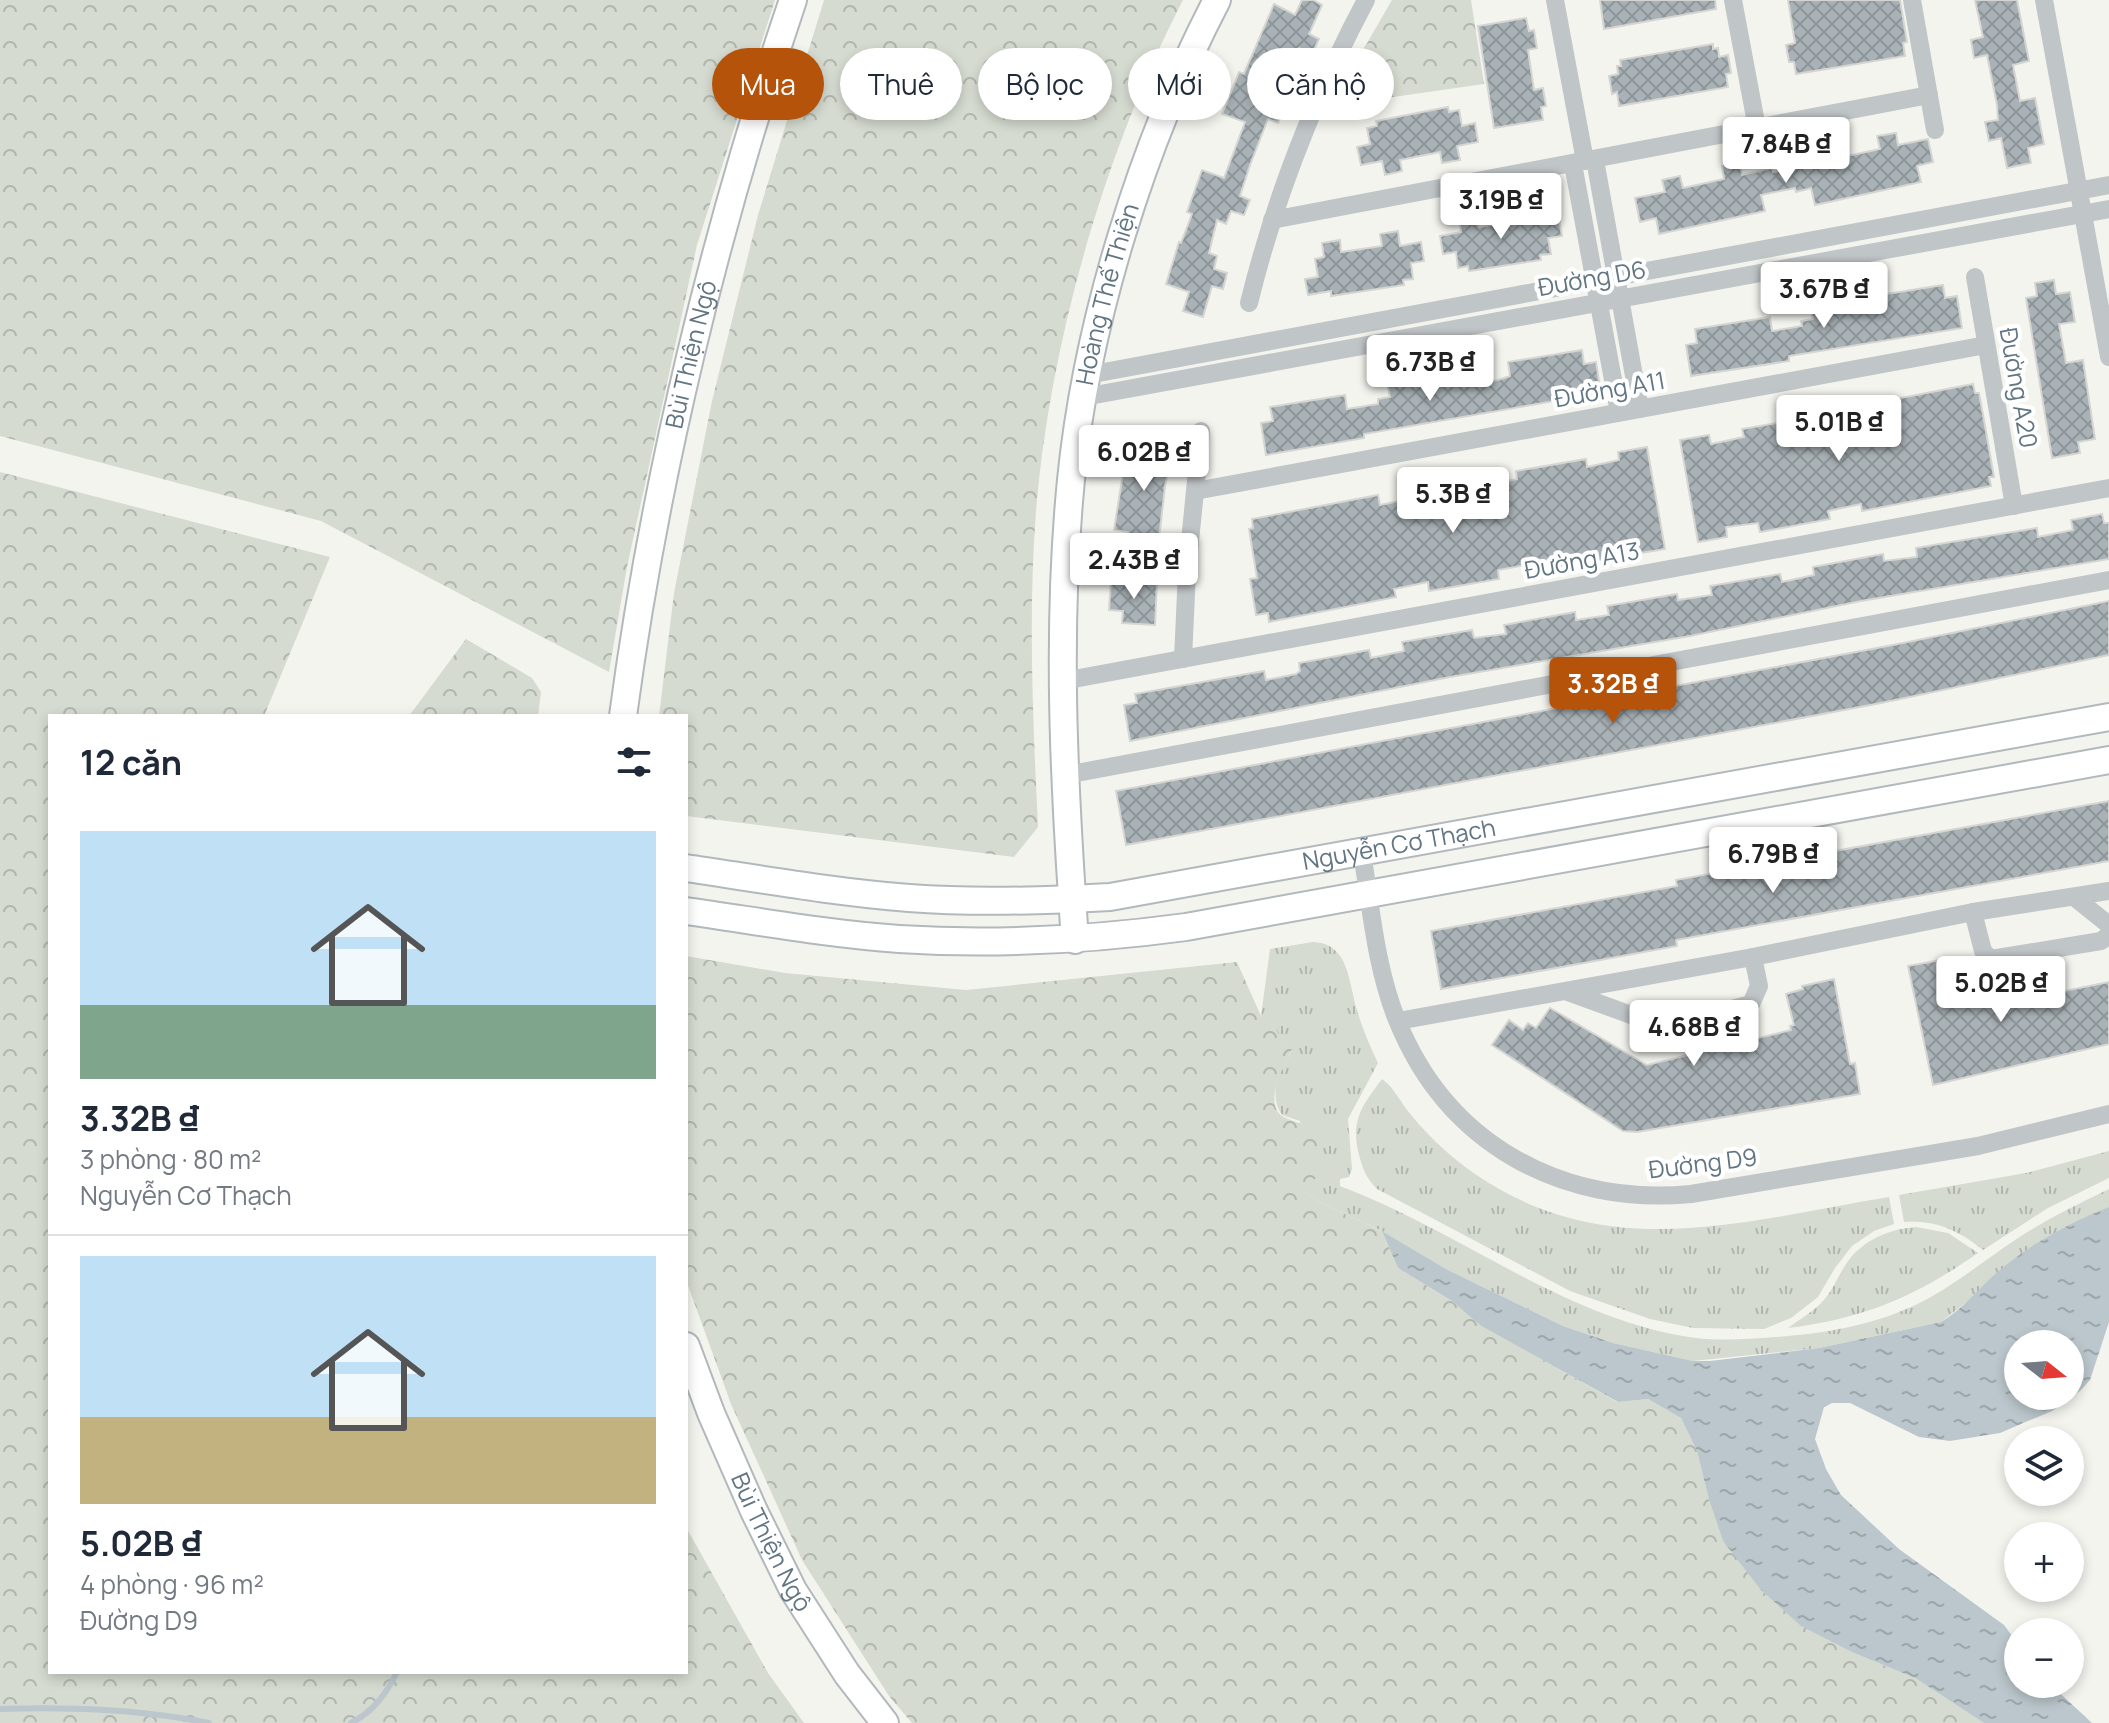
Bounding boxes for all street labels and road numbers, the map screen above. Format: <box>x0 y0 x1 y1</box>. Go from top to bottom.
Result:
street label: Hoàng Thế Thiện <box>1067 199 1146 388</box>
street label: Đường D6 <box>1535 252 1648 303</box>
street label: Bùi Thiện Ngộ <box>656 277 723 431</box>
street label: Đường A20 <box>1993 325 2046 451</box>
street label: Đường A11 <box>1552 363 1668 415</box>
street label: Đường A13 <box>1522 533 1642 586</box>
street label: Nguyễn Cơ Thạch <box>1300 810 1498 877</box>
street label: Đường D9 <box>1647 1139 1759 1186</box>
street label: Bùi Thiện Ngộ <box>724 1467 821 1617</box>

